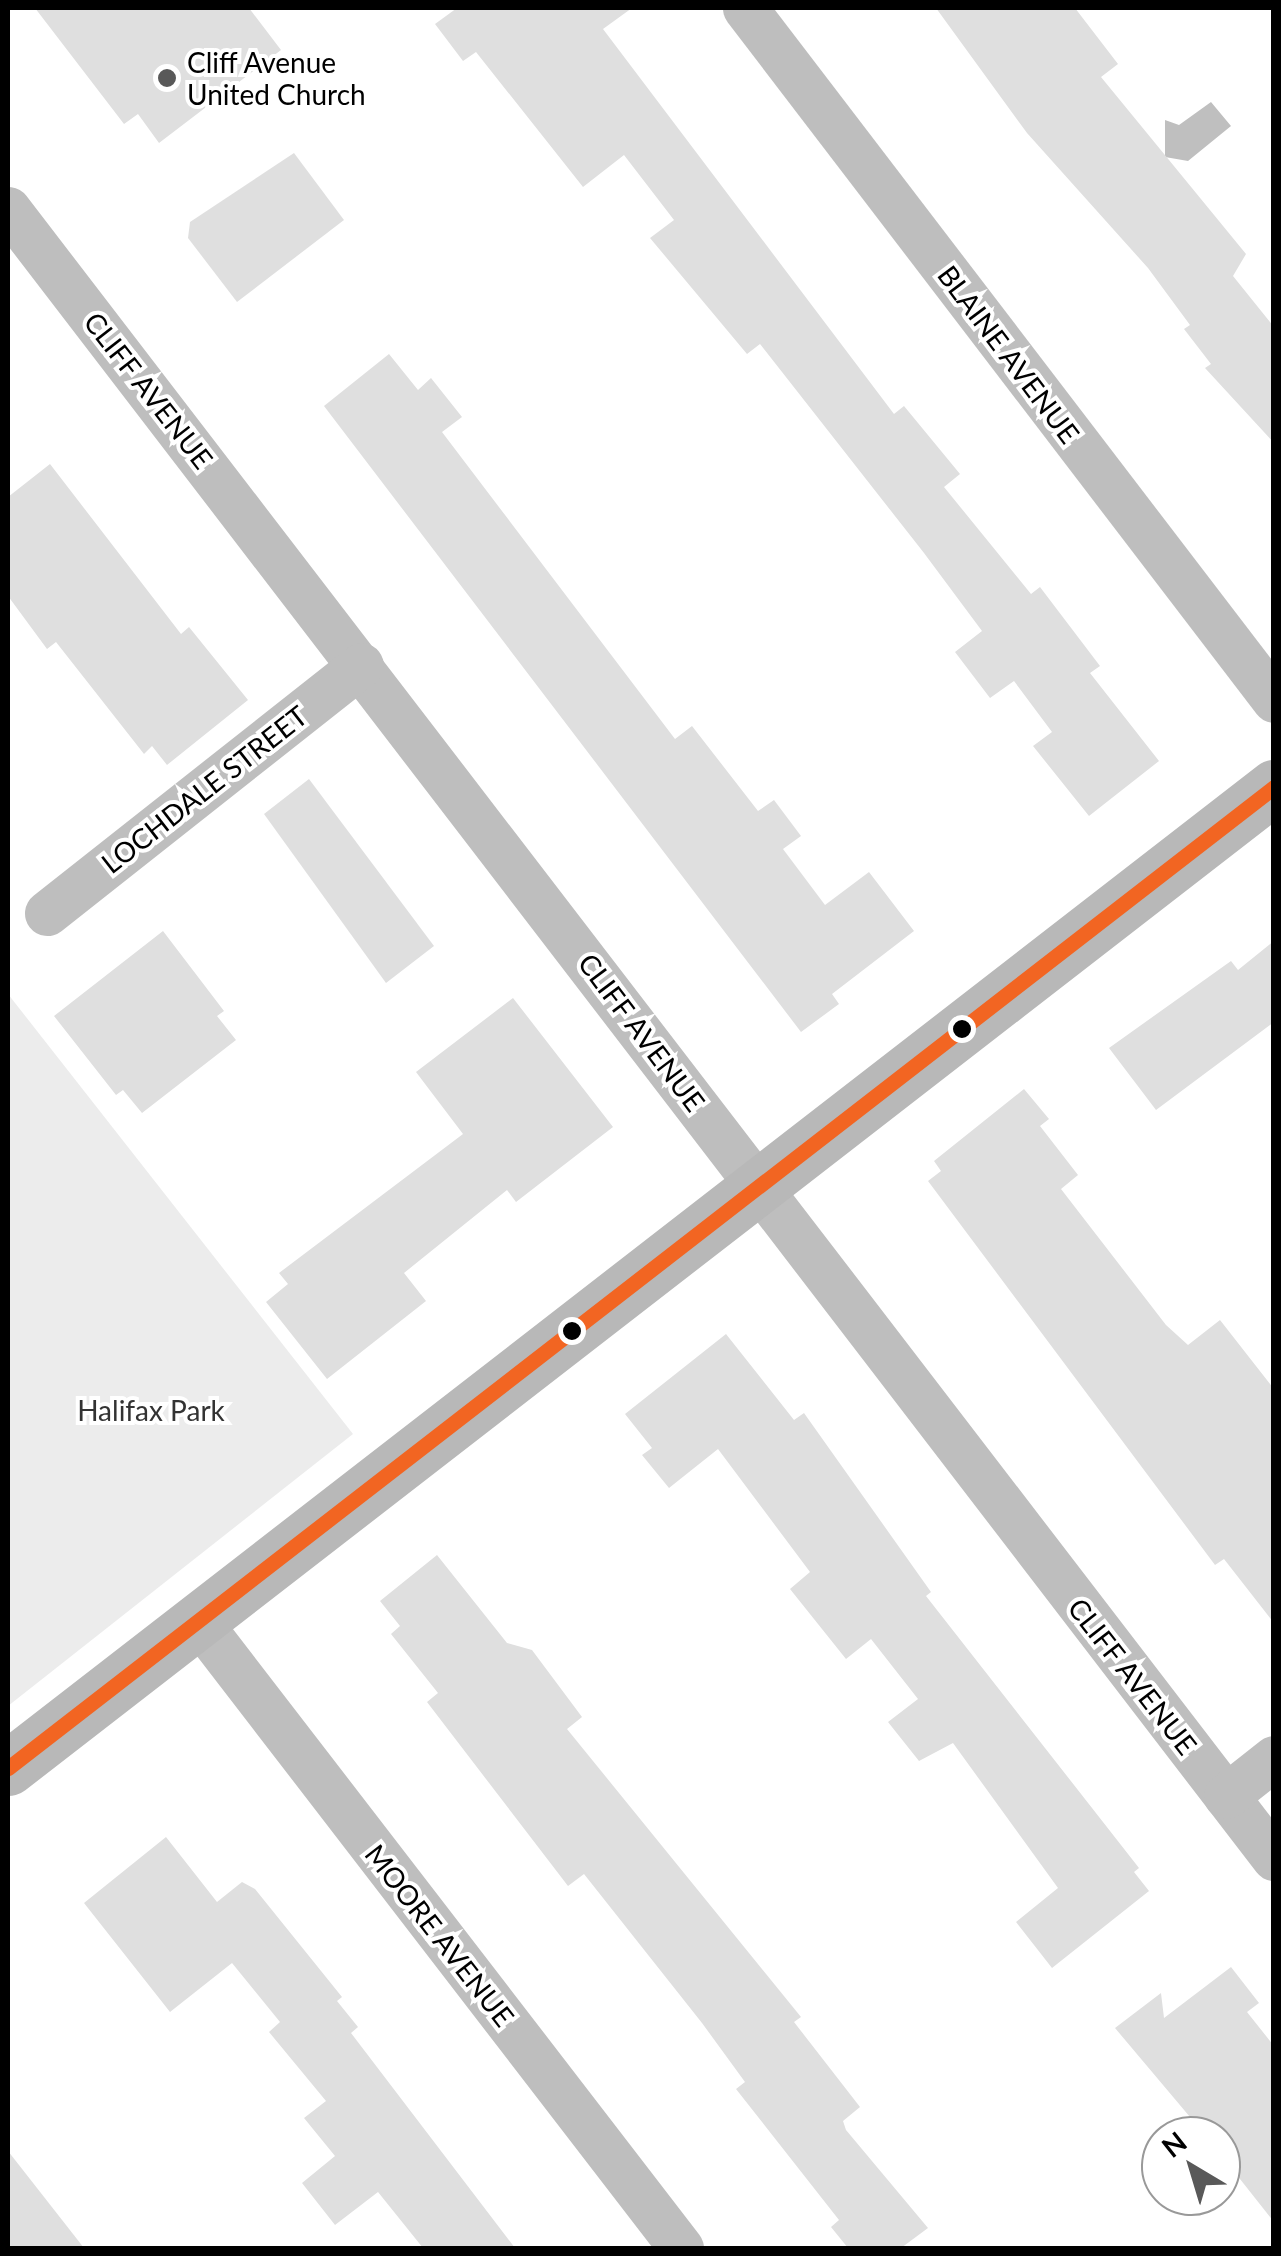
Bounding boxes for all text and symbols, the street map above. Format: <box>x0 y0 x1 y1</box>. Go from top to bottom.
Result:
place label: Cliff Avenue United Church <box>187 45 366 111</box>
marker: Cliff Avenue United Church <box>156 67 178 89</box>
street label: BLAINE AVENUE <box>931 258 1087 450</box>
street label: CLIFF AVENUE <box>77 305 221 475</box>
street label: LOCHDALE STREET <box>95 698 313 880</box>
street label: CLIFF AVENUE <box>571 946 713 1118</box>
unlabelled marker <box>952 1019 972 1039</box>
unlabelled marker <box>562 1321 582 1341</box>
park label: Halifax Park <box>77 1393 225 1427</box>
street label: CLIFF AVENUE <box>1061 1591 1205 1761</box>
street label: MOORE AVENUE <box>358 1837 522 2033</box>
north arrow <box>1141 2116 1241 2216</box>
text: N <box>1155 2124 1193 2164</box>

